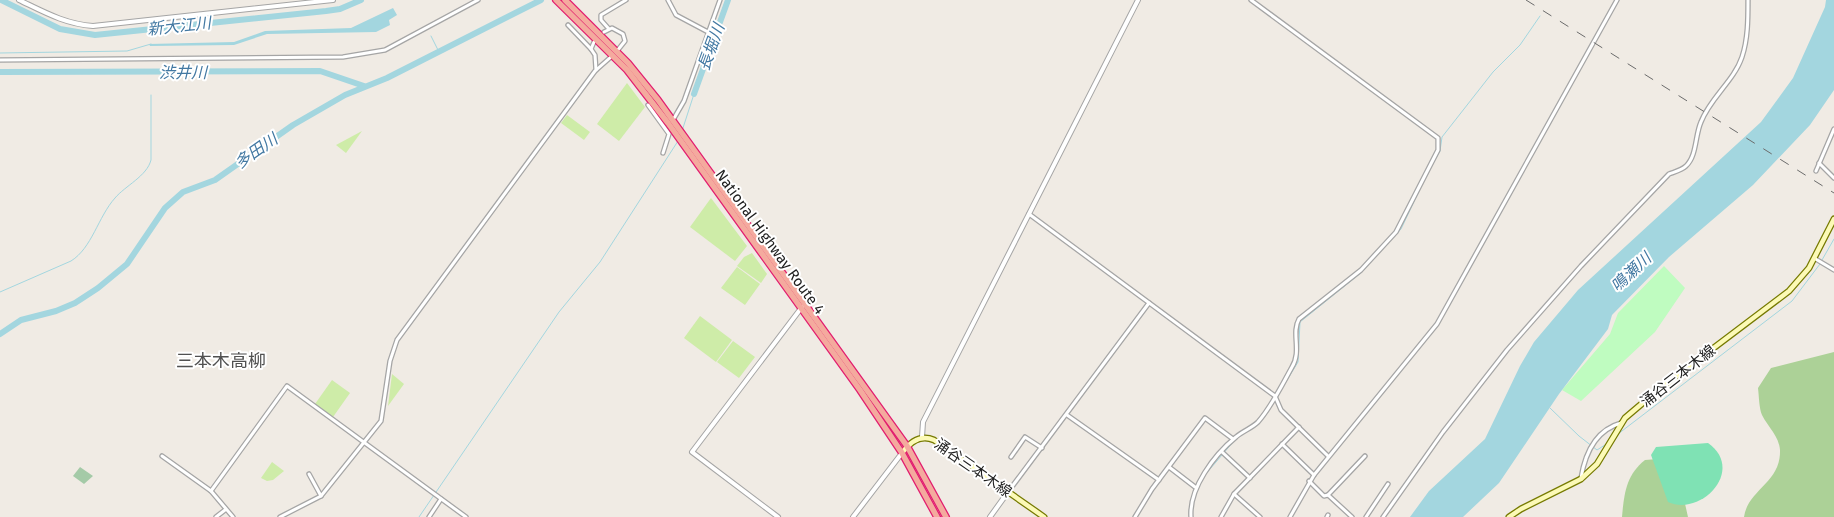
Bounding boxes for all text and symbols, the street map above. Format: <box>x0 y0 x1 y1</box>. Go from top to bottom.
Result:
water label: 新大江川 <box>146 13 214 39</box>
water label: 長堀川 <box>694 19 729 73</box>
water label: 渋井川 <box>159 63 209 82</box>
water label: 多田川 <box>231 128 283 173</box>
street label: National Highway Route 4 <box>711 166 829 318</box>
water label: 鳴瀬川 <box>1607 247 1656 295</box>
street label: 涌谷三本木線 <box>1637 341 1719 411</box>
district label: 三本木高柳 <box>176 350 266 372</box>
street label: 涌谷三本木線 <box>931 435 1015 501</box>

